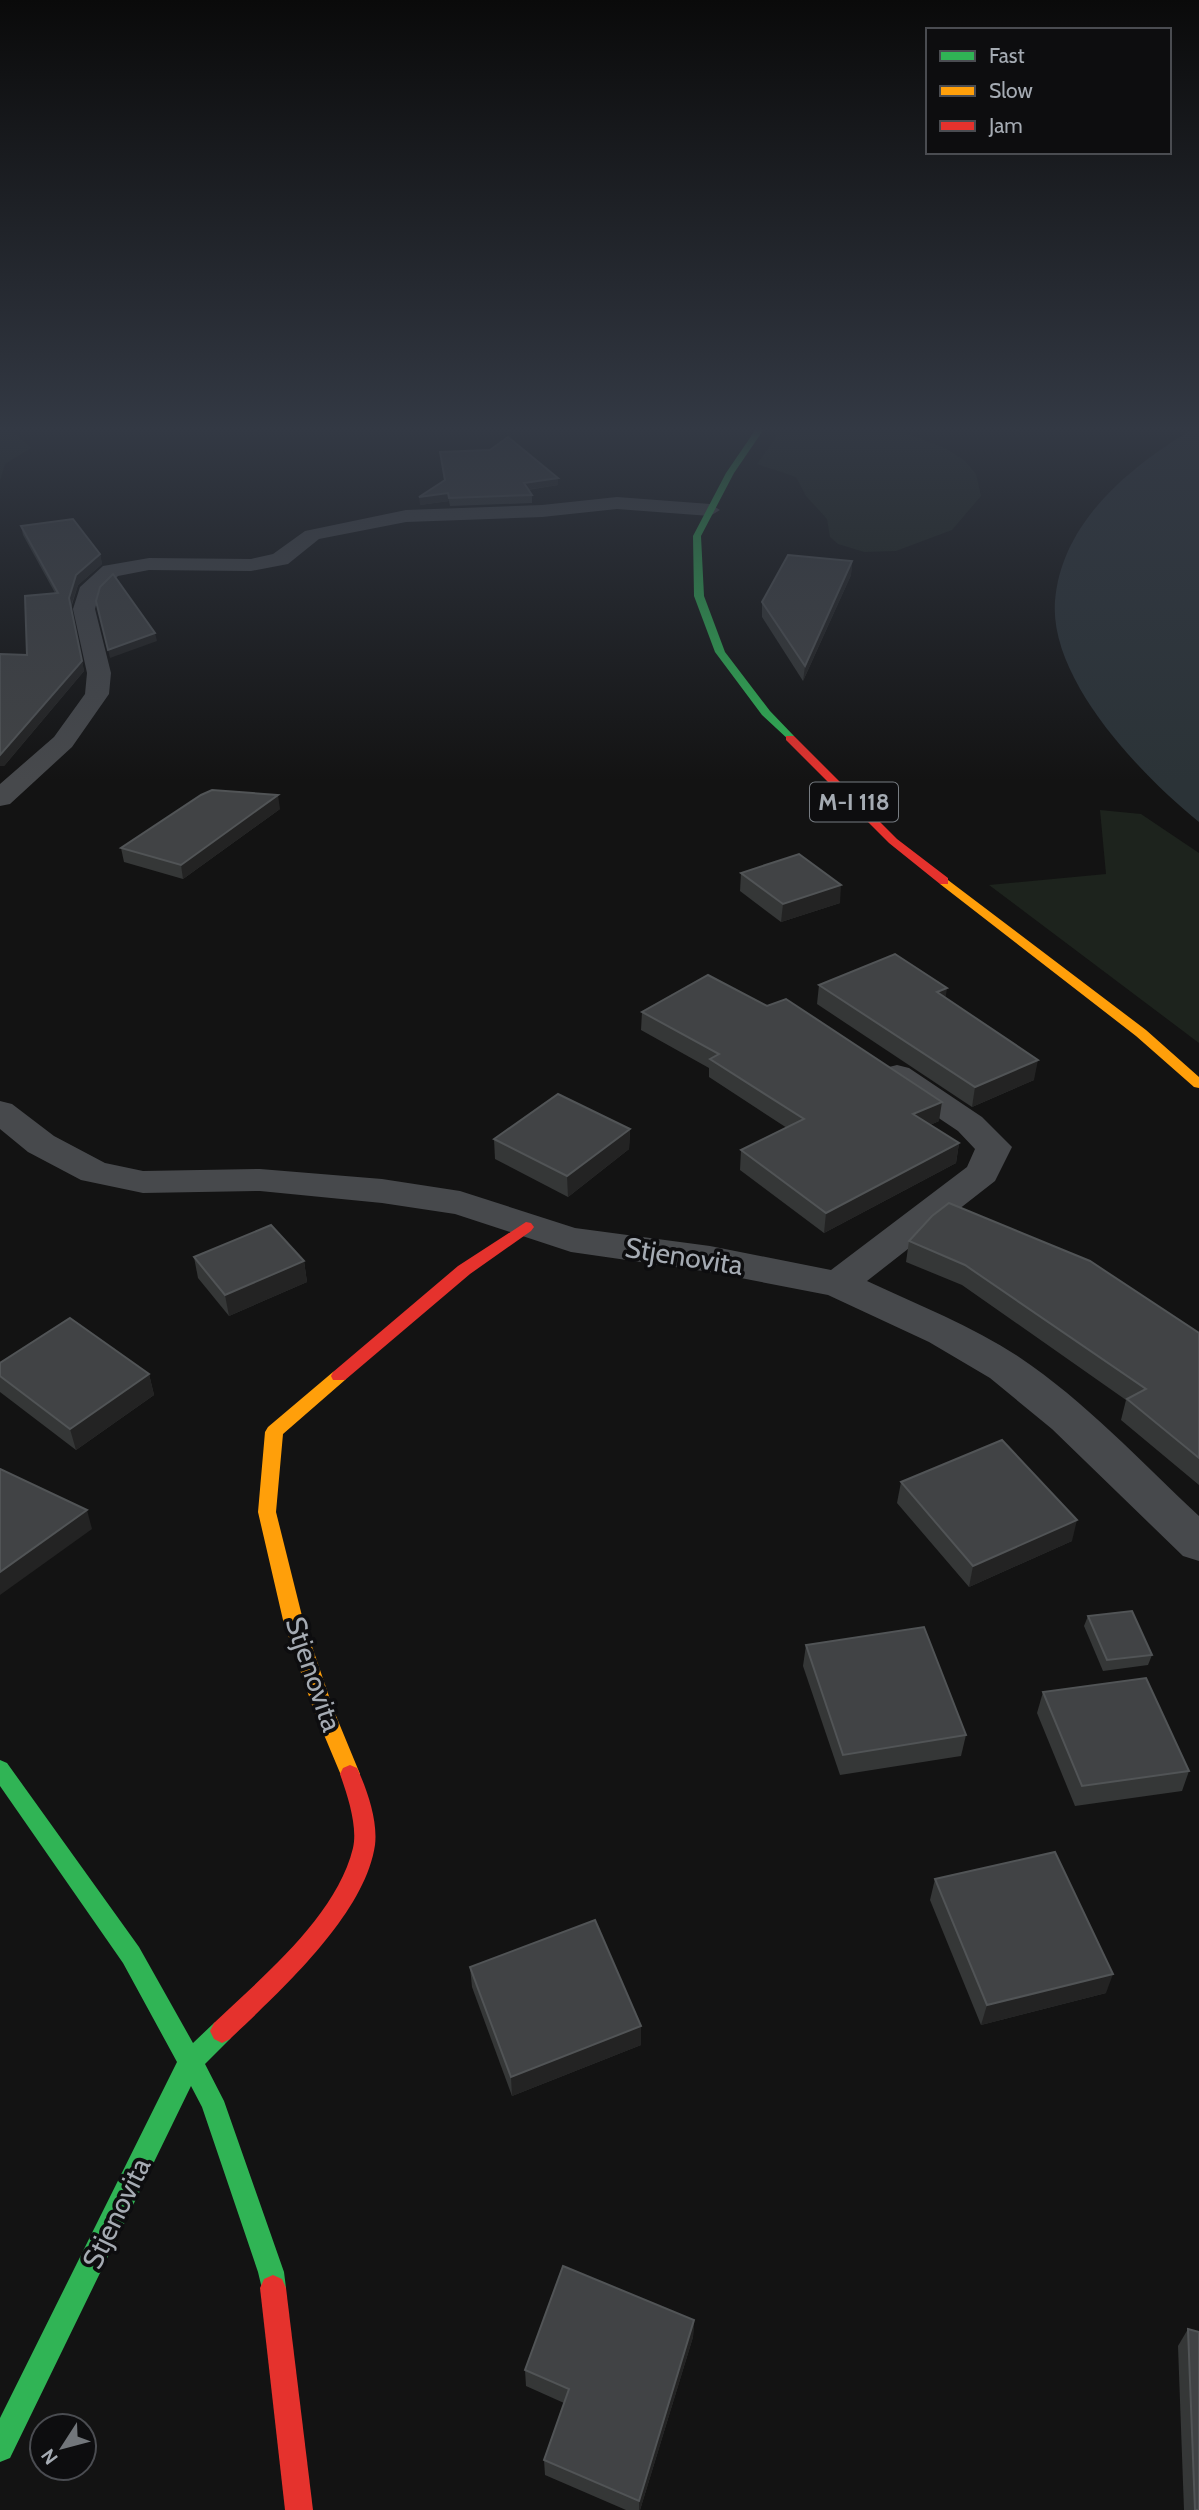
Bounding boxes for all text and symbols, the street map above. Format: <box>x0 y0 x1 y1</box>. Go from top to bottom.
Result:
legend <box>926 28 1171 154</box>
text: Fast <box>989 43 1025 68</box>
text: Slow <box>989 78 1033 103</box>
text: Jam <box>988 113 1023 138</box>
road number: M-I 118 <box>810 782 898 822</box>
street label: Stjenovita <box>623 1230 746 1282</box>
street label: Stjenovita <box>279 1612 350 1736</box>
street label: Stjenovita <box>75 2152 158 2274</box>
north arrow <box>28 2412 98 2482</box>
text: N <box>36 2445 63 2469</box>

